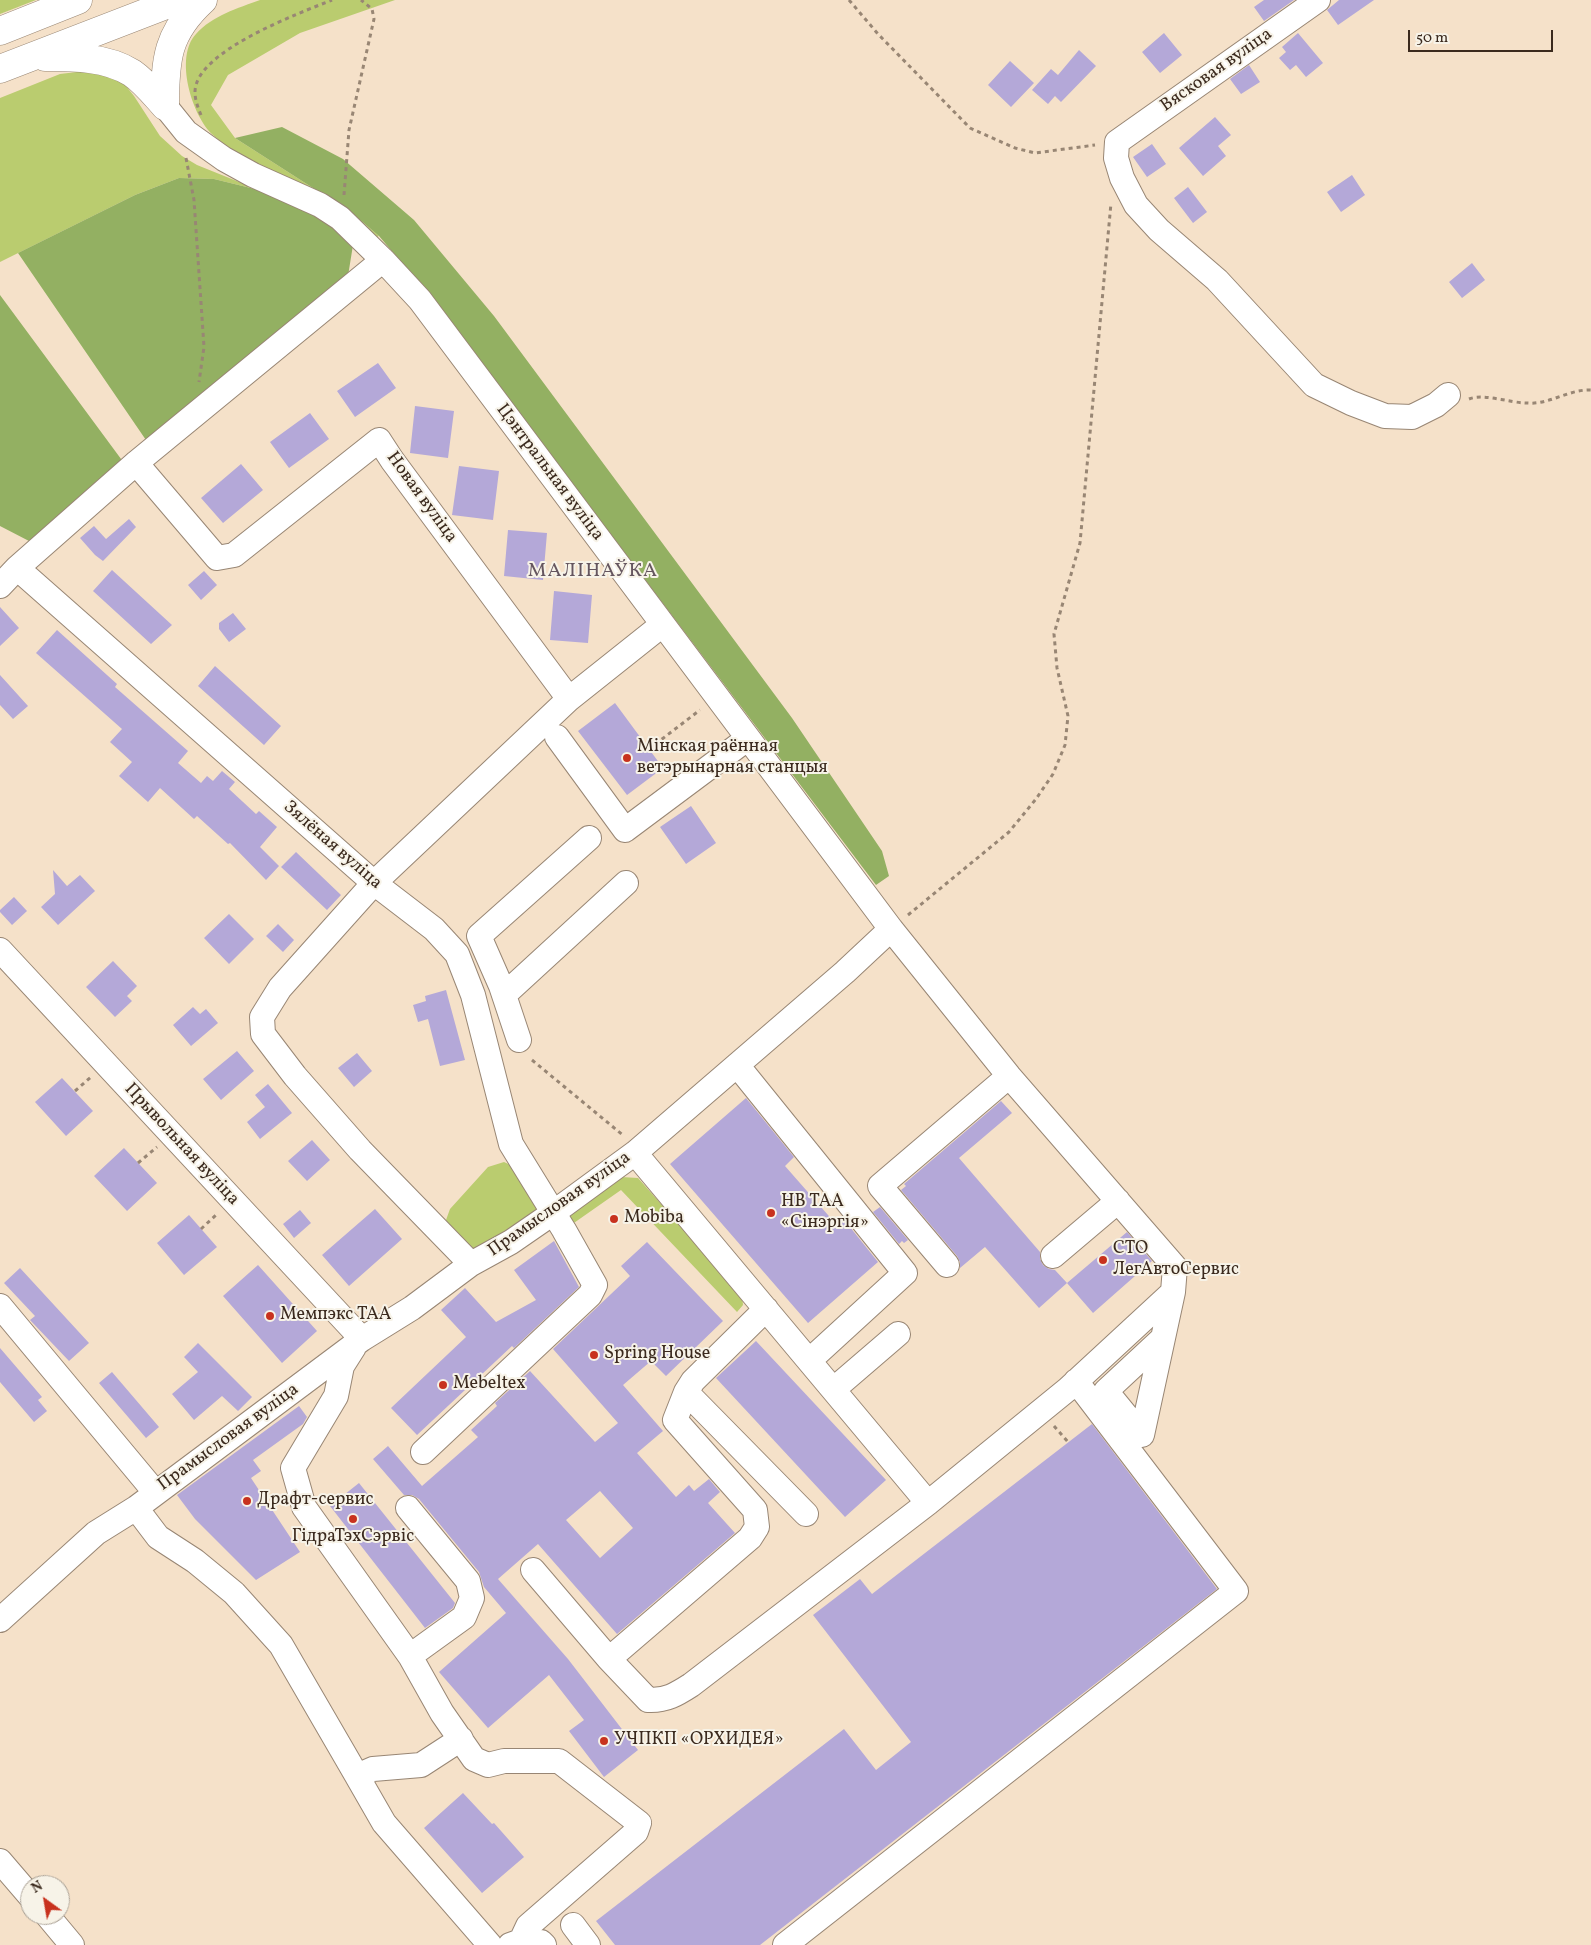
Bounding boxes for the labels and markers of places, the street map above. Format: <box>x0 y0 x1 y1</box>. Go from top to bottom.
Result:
place label: Мінская раённая ветэрынарная станцыя <box>637 737 828 780</box>
marker: Мінская раённая ветэрынарная станцыя <box>621 752 633 764</box>
place label: НВ ТАА «Сінэргія» <box>781 1192 869 1234</box>
marker: НВ ТАА «Сінэргія» <box>765 1207 777 1219</box>
place label: Mobiba <box>624 1208 684 1230</box>
marker: Mobiba <box>608 1213 620 1225</box>
place label: СТО ЛегАвтоСервис <box>1113 1239 1239 1282</box>
marker: СТО ЛегАвтоСервис <box>1097 1254 1109 1266</box>
place label: Мемпэкс ТАА <box>280 1305 392 1327</box>
marker: Мемпэкс ТАА <box>264 1310 276 1322</box>
place label: Spring House <box>604 1344 710 1366</box>
marker: Spring House <box>588 1349 600 1361</box>
place label: Mebeltex <box>453 1374 526 1396</box>
marker: Mebeltex <box>437 1379 449 1391</box>
place label: Драфт-сервис <box>257 1490 373 1512</box>
marker: Драфт-сервис <box>241 1495 253 1507</box>
marker: ГідраТэхСэрвіс <box>347 1513 359 1525</box>
place label: ГідраТэхСэрвіс <box>292 1527 414 1549</box>
place label: УЧПКП «ОРХИДЕЯ» <box>614 1730 784 1752</box>
marker: УЧПКП «ОРХИДЕЯ» <box>598 1735 610 1747</box>

